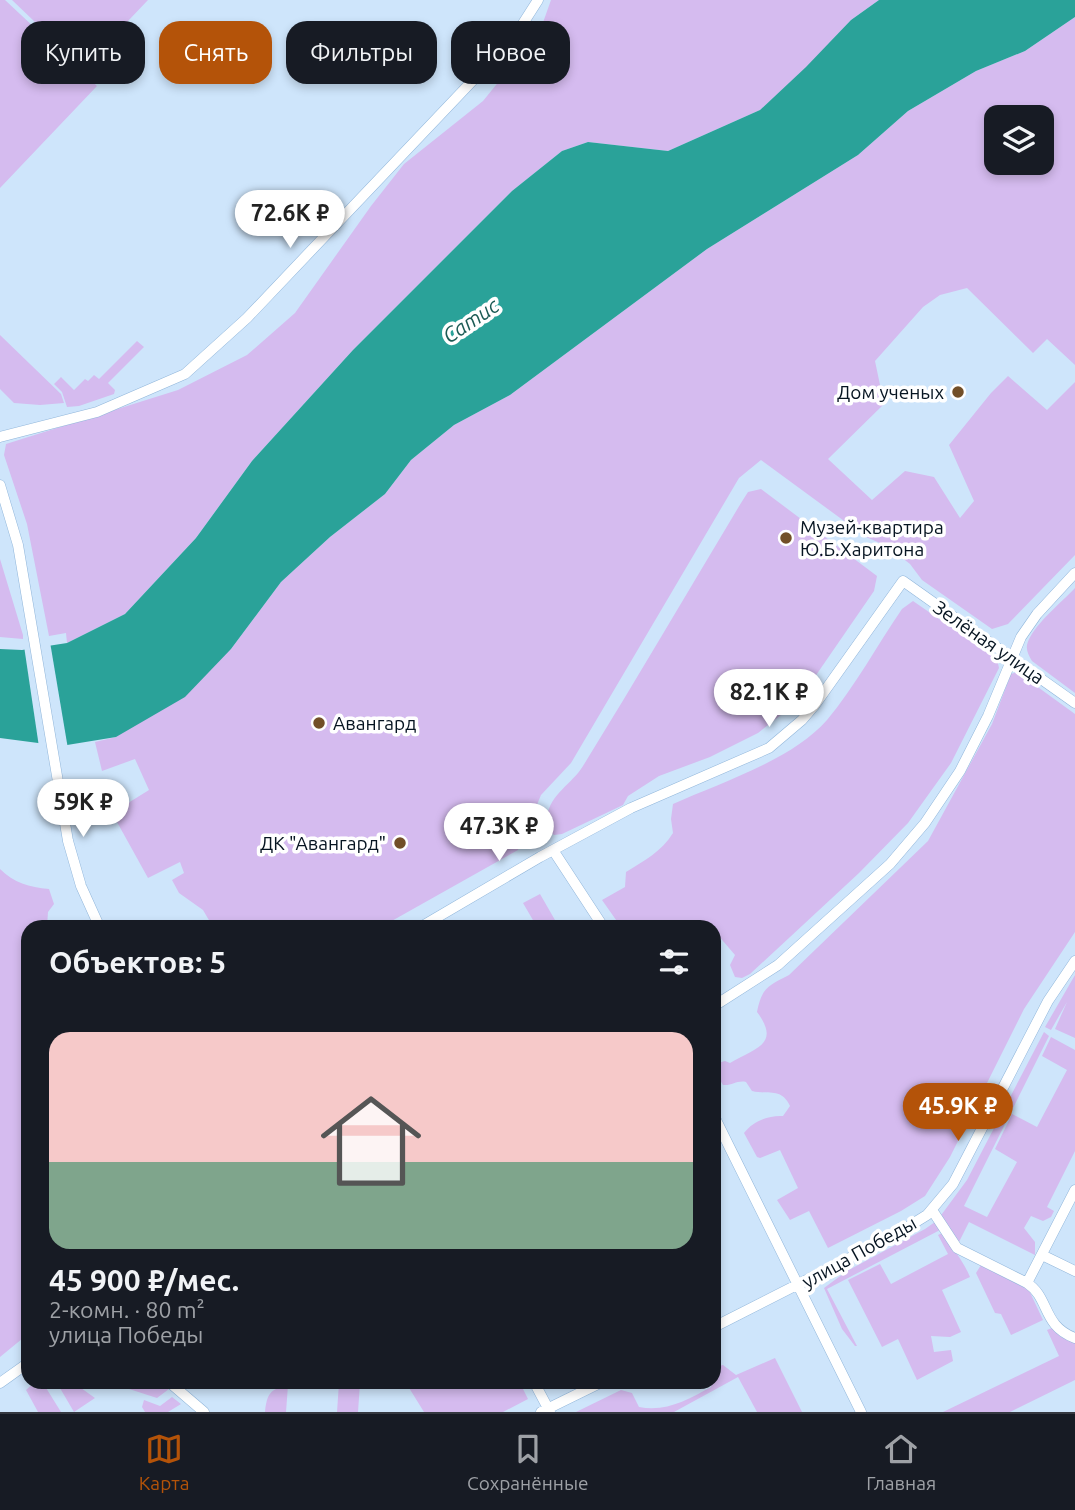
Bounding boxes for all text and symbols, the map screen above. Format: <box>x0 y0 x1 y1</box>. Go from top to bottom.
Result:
chip: Купить <box>21 21 145 84</box>
chip: Снять <box>159 21 272 84</box>
chip: Фильтры <box>286 21 437 84</box>
chip: Новое <box>451 21 570 84</box>
map controls <box>984 105 1054 175</box>
button: layers <box>984 105 1054 175</box>
pin: 72.6K ₽ <box>225 190 355 250</box>
text: 72.6K ₽ <box>251 200 329 225</box>
water label: Сатис <box>438 293 503 348</box>
place label: Дом ученых <box>837 381 944 403</box>
marker: Дом ученых <box>950 384 966 400</box>
place label: Музей-квартира Ю.Б.Харитона <box>800 516 944 560</box>
marker: Музей-квартира Ю.Б.Харитона <box>778 530 794 546</box>
street label: Зелёная улица <box>929 596 1049 688</box>
pin: 82.1K ₽ <box>704 670 834 729</box>
text: 82.1K ₽ <box>730 679 808 704</box>
place label: Авангард <box>333 712 416 734</box>
marker: Авангард <box>311 715 327 731</box>
pin: 59K ₽ <box>34 780 132 839</box>
text: 59K ₽ <box>53 789 113 814</box>
pin: 47.3K ₽ <box>434 804 564 863</box>
text: 47.3K ₽ <box>460 813 538 838</box>
place label: ДК "Авангард" <box>260 832 386 854</box>
marker: ДК "Авангард" <box>392 835 408 851</box>
icon: filters <box>655 943 693 981</box>
text: Объектов: 5 <box>49 945 226 979</box>
icon: home <box>308 1078 434 1204</box>
pin: 45.9K ₽ <box>893 1084 1023 1143</box>
text: 45.9K ₽ <box>919 1093 997 1118</box>
street label: улица Победы <box>798 1211 920 1293</box>
text: 45 900 ₽/мес. <box>49 1263 239 1297</box>
text: 2-комн. · 80 m² <box>49 1297 205 1322</box>
text: улица Победы <box>49 1322 203 1347</box>
tab: Карта <box>139 1430 189 1494</box>
tab: Сохранённые <box>467 1430 589 1494</box>
tab: Главная <box>866 1430 936 1494</box>

